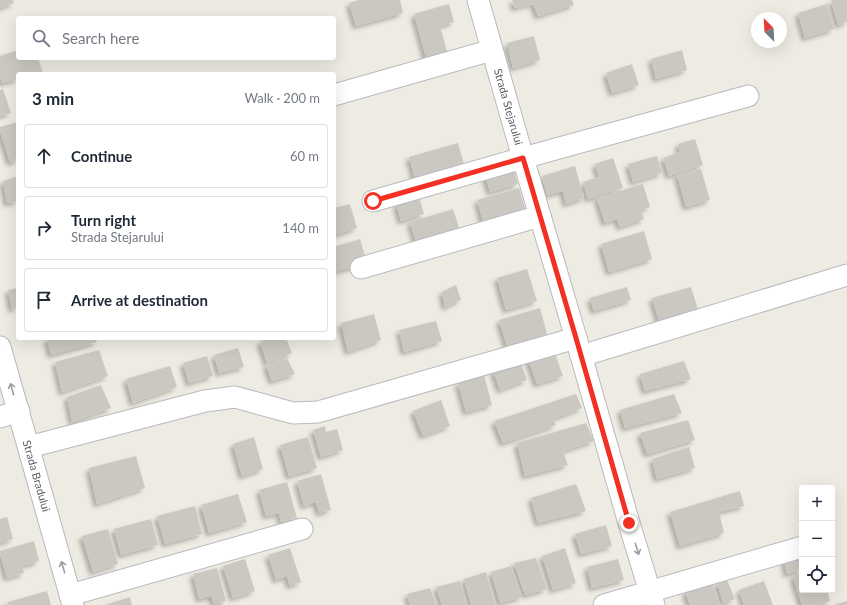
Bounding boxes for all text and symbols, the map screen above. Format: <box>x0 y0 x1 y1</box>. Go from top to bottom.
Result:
north arrow <box>751 12 787 48</box>
search box <box>16 16 336 60</box>
icon: search <box>30 27 52 49</box>
text: Search here <box>62 29 139 47</box>
street label: Strada Stejarului <box>492 67 526 147</box>
text: 3 min <box>32 88 74 109</box>
text: Walk · 200 m <box>244 90 320 106</box>
icon: ahead <box>33 145 55 167</box>
text: Continue <box>71 147 132 165</box>
text: 60 m <box>290 148 319 164</box>
route start <box>364 192 382 210</box>
text: Turn right <box>71 211 136 229</box>
icon: right <box>33 217 55 239</box>
text: 140 m <box>282 220 319 236</box>
text: Strada Stejarului <box>71 229 164 245</box>
icon: arrive <box>33 289 55 311</box>
text: Arrive at destination <box>71 291 208 309</box>
one-way arrow <box>8 382 15 395</box>
street label: Strada Bradului <box>21 439 53 513</box>
map controls <box>799 485 835 593</box>
button: + <box>799 485 835 521</box>
route end <box>620 514 638 532</box>
button: − <box>799 521 835 557</box>
one-way arrow <box>634 542 641 555</box>
button: locate <box>799 557 835 593</box>
one-way arrow <box>59 561 66 574</box>

